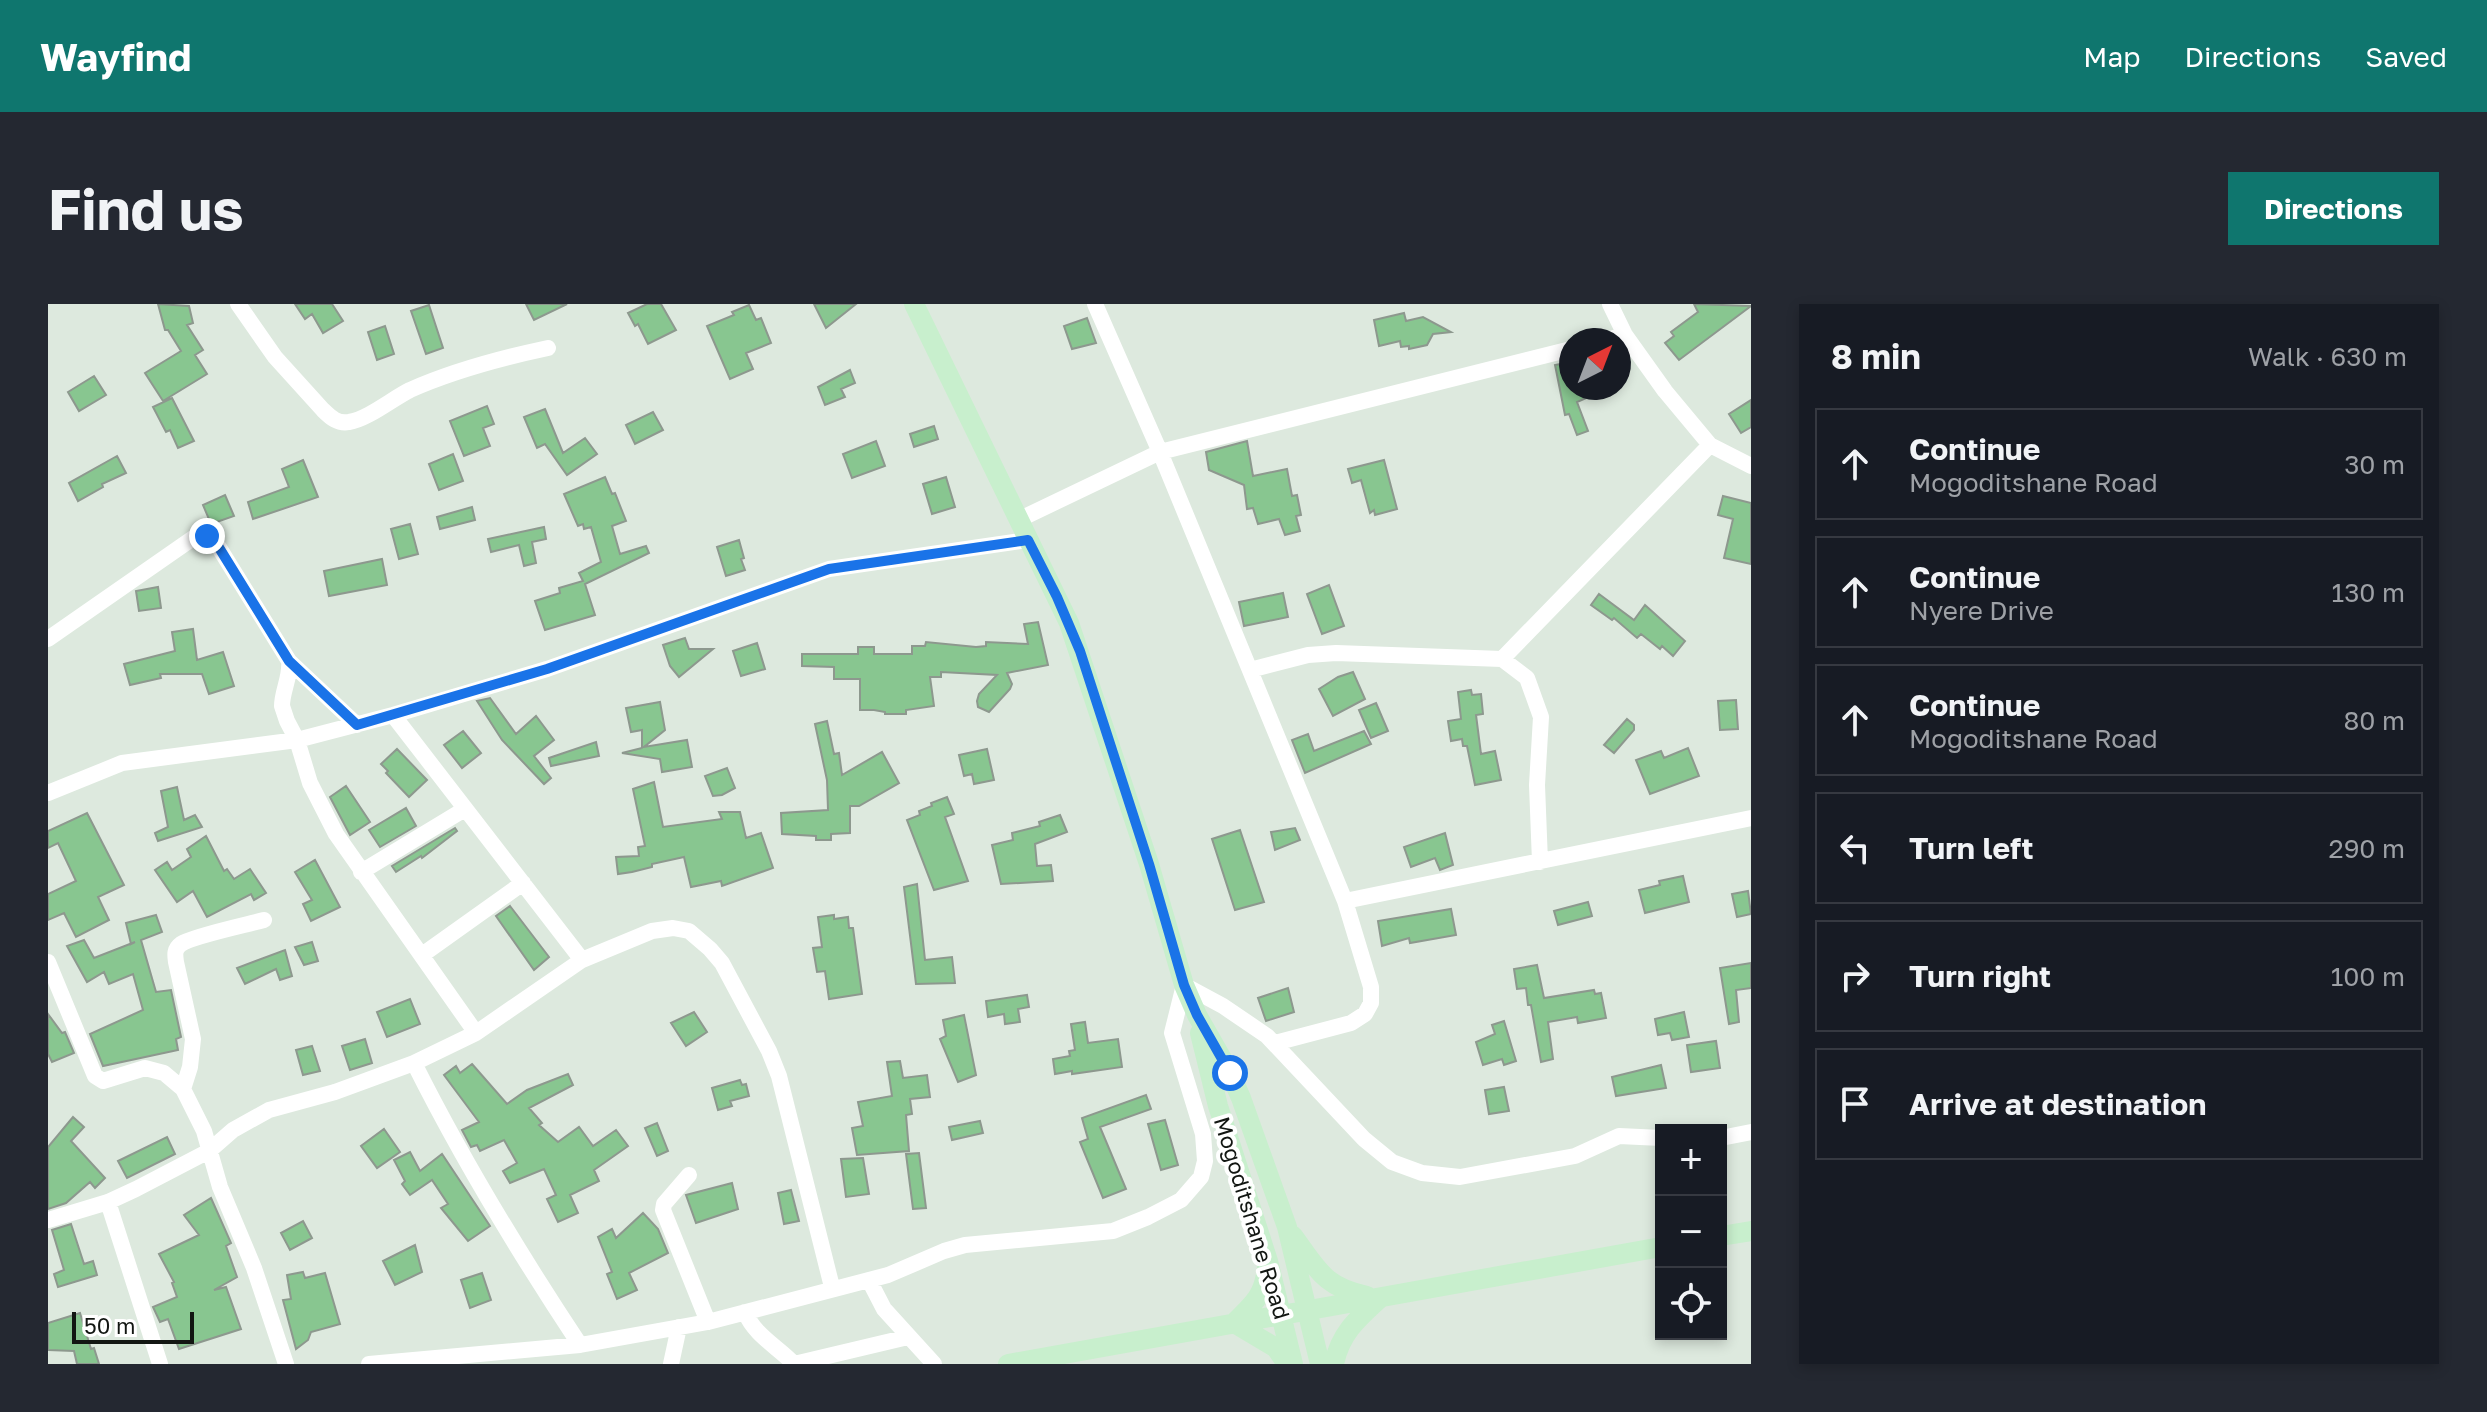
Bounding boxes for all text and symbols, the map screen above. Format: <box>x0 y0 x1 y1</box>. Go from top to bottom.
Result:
text: Wayfind <box>40 34 191 79</box>
text: Map <box>2083 40 2140 73</box>
text: Directions <box>2184 40 2321 73</box>
text: Saved <box>2365 40 2447 73</box>
button: Directions <box>2228 172 2439 245</box>
text: Find us <box>48 175 244 242</box>
north arrow <box>1559 328 1631 400</box>
text: 8 min <box>1831 336 1921 376</box>
text: Walk · 630 m <box>2248 341 2407 372</box>
text: Continue <box>1909 431 2040 467</box>
icon: ahead <box>1833 442 1877 486</box>
text: 30 m <box>2344 449 2405 480</box>
text: Mogoditshane Road <box>1909 467 2158 498</box>
route end <box>189 518 225 554</box>
text: Continue <box>1909 559 2040 595</box>
icon: ahead <box>1833 570 1877 614</box>
text: 130 m <box>2332 577 2405 608</box>
text: Nyere Drive <box>1909 595 2054 626</box>
text: Continue <box>1909 687 2040 723</box>
icon: ahead <box>1833 698 1877 742</box>
text: 80 m <box>2344 705 2405 736</box>
text: Mogoditshane Road <box>1909 723 2158 754</box>
icon: left <box>1833 826 1877 870</box>
text: Turn left <box>1909 830 2034 866</box>
text: 290 m <box>2329 833 2405 864</box>
icon: right <box>1833 954 1877 998</box>
text: Turn right <box>1909 958 2051 994</box>
text: 100 m <box>2331 961 2405 992</box>
route start <box>1212 1055 1248 1091</box>
icon: arrive <box>1833 1082 1877 1126</box>
text: Arrive at destination <box>1909 1086 2206 1122</box>
street label: Mogoditshane Road <box>1209 1113 1296 1322</box>
map controls <box>1655 1124 1727 1340</box>
button: + <box>1655 1124 1727 1196</box>
button: − <box>1655 1196 1727 1268</box>
button: locate <box>1655 1268 1727 1340</box>
scale bar <box>72 1308 194 1344</box>
text: 50 m <box>84 1312 135 1339</box>

